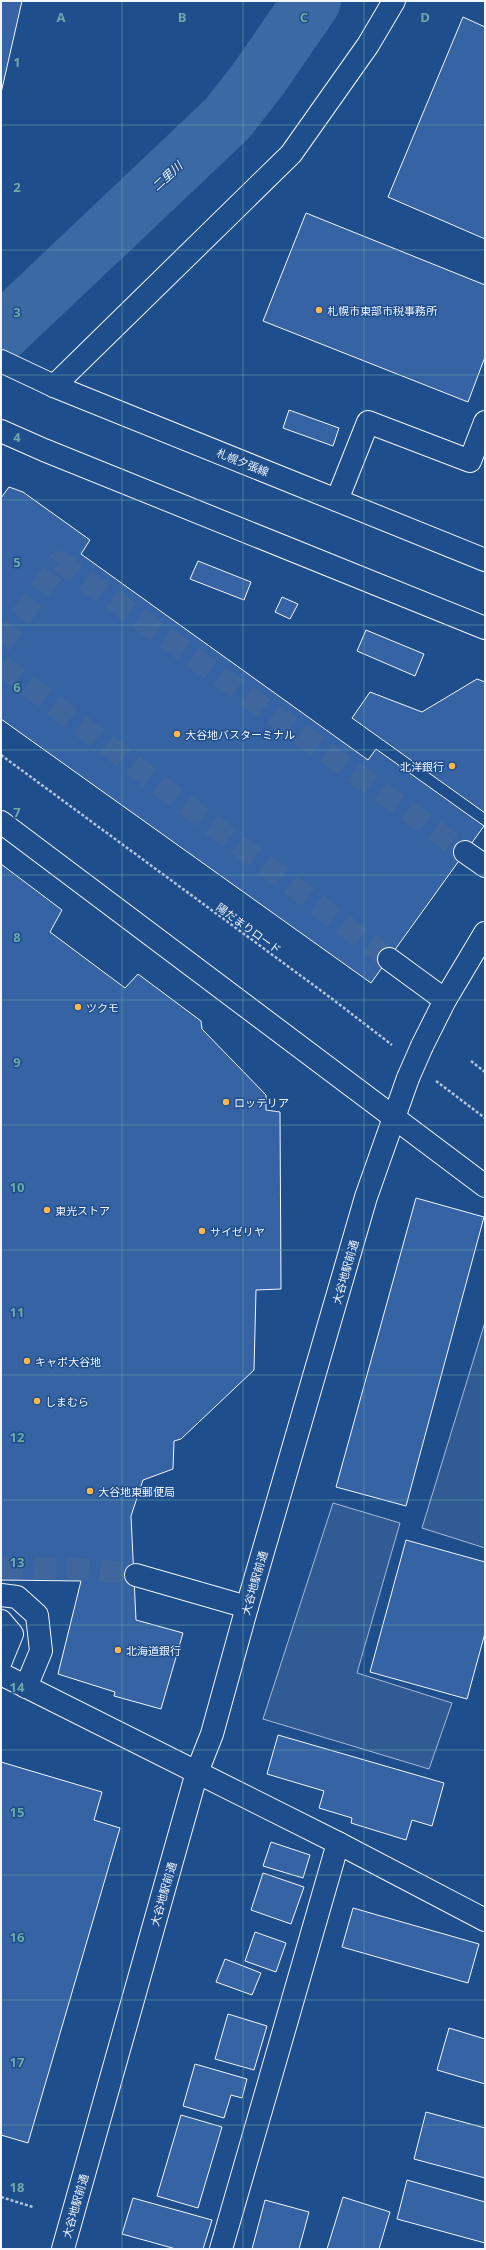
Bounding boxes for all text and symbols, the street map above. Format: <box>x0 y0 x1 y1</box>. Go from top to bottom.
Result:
text: A <box>57 8 66 26</box>
text: B <box>178 8 187 26</box>
text: C <box>300 8 308 26</box>
text: D <box>420 8 430 26</box>
text: 1 <box>13 53 21 71</box>
water label: 二里川 <box>148 156 187 194</box>
text: 2 <box>13 178 21 196</box>
text: 3 <box>13 303 21 321</box>
place label: 札幌市東部市税事務所 <box>327 303 438 318</box>
marker: 札幌市東部市税事務所 <box>314 305 324 315</box>
text: 4 <box>13 428 21 446</box>
street label: 札幌夕張線 <box>215 445 271 479</box>
text: 5 <box>13 553 21 571</box>
text: 6 <box>13 678 21 696</box>
place label: 大谷地バスターミナル <box>185 727 295 742</box>
marker: 大谷地バスターミナル <box>172 729 182 739</box>
place label: 北洋銀行 <box>400 759 444 774</box>
marker: 北洋銀行 <box>447 761 457 771</box>
text: 7 <box>13 803 21 821</box>
street label: 陽だまりロード <box>214 899 284 957</box>
text: 8 <box>13 928 21 946</box>
place label: ツクモ <box>86 1000 119 1015</box>
marker: ツクモ <box>73 1002 83 1012</box>
text: 9 <box>13 1053 21 1071</box>
place label: ロッテリア <box>234 1095 289 1110</box>
marker: ロッテリア <box>221 1097 231 1107</box>
text: 10 <box>10 1178 24 1196</box>
place label: 東光ストア <box>55 1203 110 1218</box>
marker: 東光ストア <box>42 1205 52 1215</box>
place label: サイゼリヤ <box>210 1224 265 1239</box>
marker: サイゼリヤ <box>197 1226 207 1236</box>
street label: 大谷地駅前通 <box>329 1238 361 1306</box>
text: 11 <box>10 1303 24 1321</box>
place label: キャポ大谷地 <box>35 1354 101 1369</box>
marker: キャポ大谷地 <box>22 1356 32 1366</box>
place label: しまむら <box>45 1394 89 1409</box>
marker: しまむら <box>32 1396 42 1406</box>
text: 12 <box>10 1428 25 1446</box>
place label: 大谷地東郵便局 <box>98 1484 175 1499</box>
marker: 大谷地東郵便局 <box>85 1486 95 1496</box>
street label: 大谷地駅前通 <box>238 1549 270 1617</box>
text: 13 <box>10 1553 24 1571</box>
place label: 北海道銀行 <box>126 1643 181 1658</box>
marker: 北海道銀行 <box>113 1645 123 1655</box>
text: 14 <box>10 1678 25 1696</box>
text: 15 <box>10 1803 24 1821</box>
street label: 大谷地駅前通 <box>147 1860 179 1928</box>
text: 16 <box>10 1928 25 1946</box>
text: 17 <box>10 2053 25 2071</box>
street label: 大谷地駅前通 <box>59 2172 91 2240</box>
text: 18 <box>10 2178 24 2196</box>

